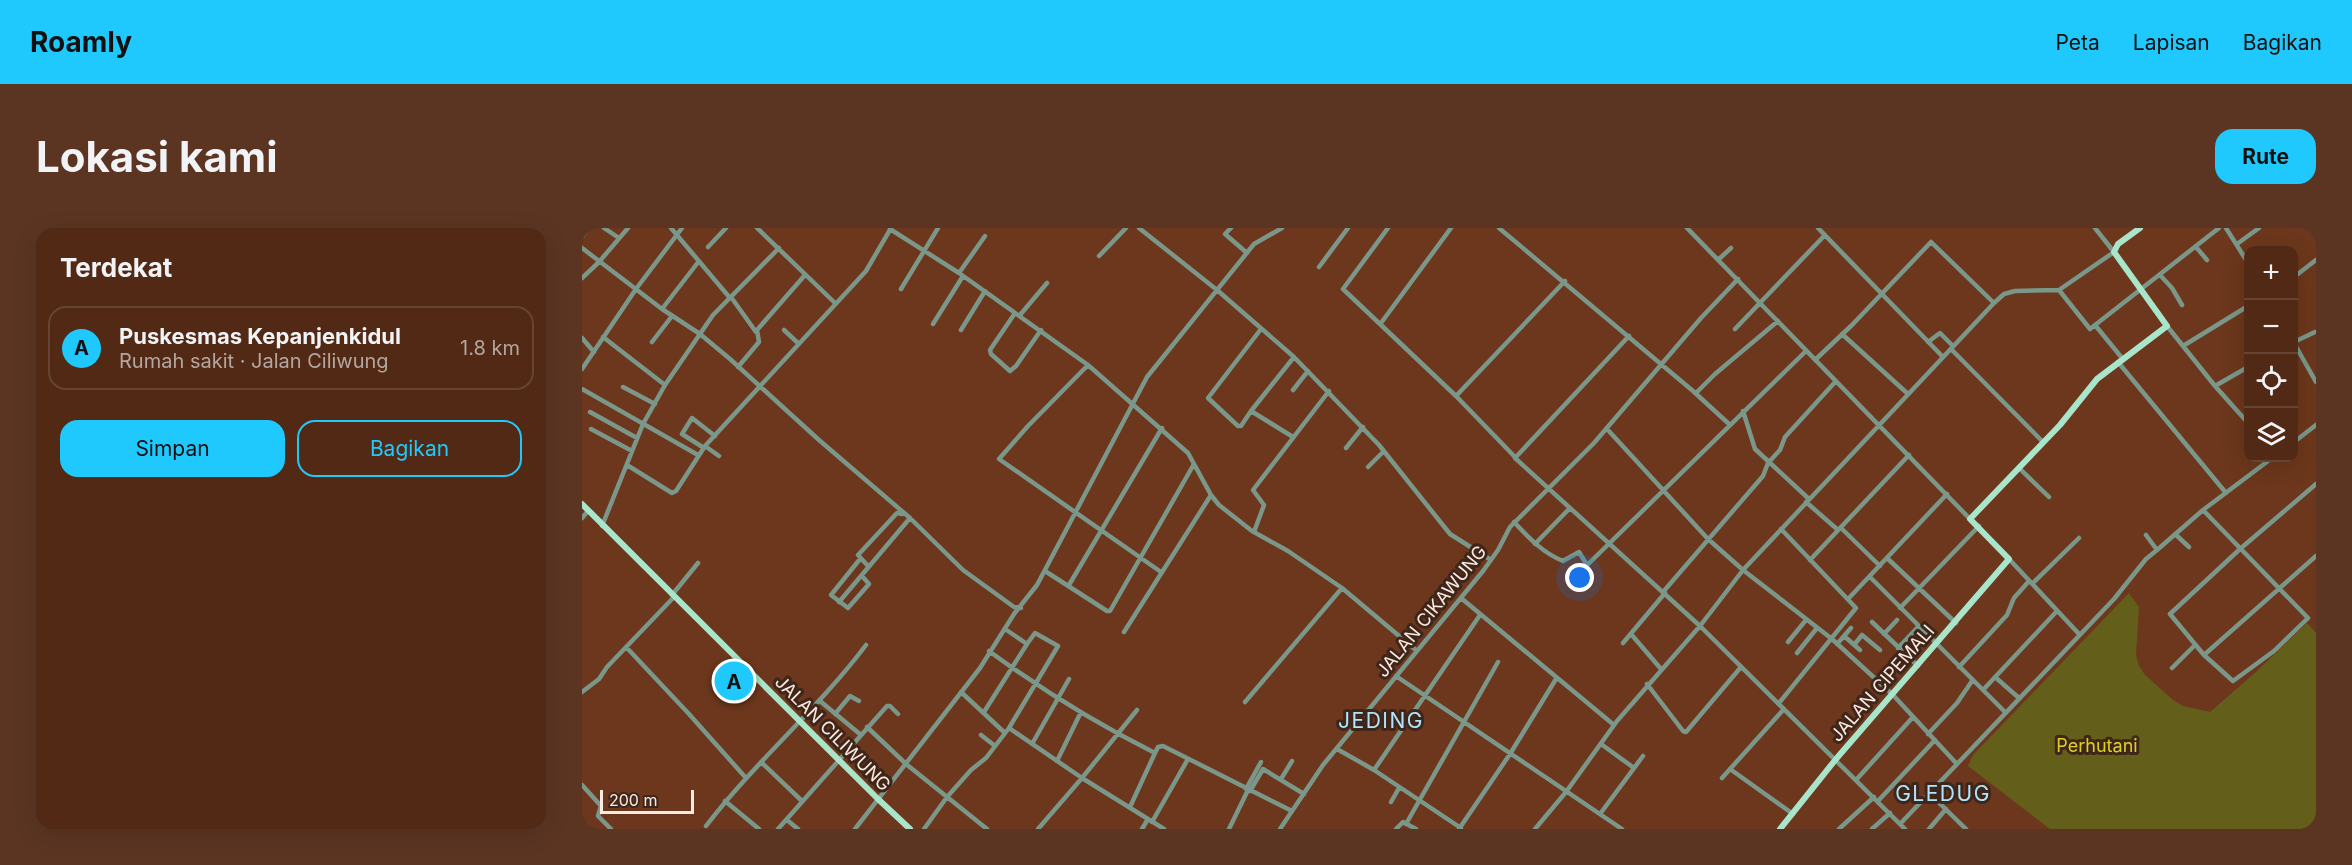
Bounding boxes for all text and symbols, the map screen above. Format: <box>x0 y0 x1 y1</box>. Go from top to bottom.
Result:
text: Roamly <box>30 25 132 59</box>
text: Peta <box>2056 30 2100 55</box>
text: Lapisan <box>2133 30 2210 55</box>
text: Bagikan <box>2243 30 2322 55</box>
button: Rute <box>2215 129 2316 184</box>
text: Lokasi kami <box>36 131 278 182</box>
map controls <box>2244 246 2298 462</box>
button: + <box>2244 246 2298 300</box>
text: Terdekat <box>60 252 172 283</box>
button: − <box>2244 300 2298 354</box>
text: Puskesmas Kepanjenkidul <box>119 323 401 349</box>
text: A <box>74 336 89 360</box>
text: 1.8 km <box>460 336 520 360</box>
text: Rumah sakit · Jalan Ciliwung <box>119 349 389 373</box>
button: locate <box>2244 354 2298 408</box>
button: layers <box>2244 408 2298 462</box>
button: Simpan <box>60 420 285 477</box>
button: Bagikan <box>297 420 522 477</box>
street label: JALAN CIKAWUNG <box>1371 541 1491 681</box>
your location <box>1565 563 1594 592</box>
street label: JALAN CIPEMALI <box>1826 620 1938 746</box>
pin: A <box>714 658 754 704</box>
street label: JALAN CILIWUNG <box>771 671 895 795</box>
district label: JEDING <box>1338 708 1424 733</box>
park label: Perhutani <box>2056 735 2138 756</box>
district label: GLEDUG <box>1895 781 1991 806</box>
scale bar <box>600 787 694 814</box>
text: 200 m <box>609 790 657 810</box>

